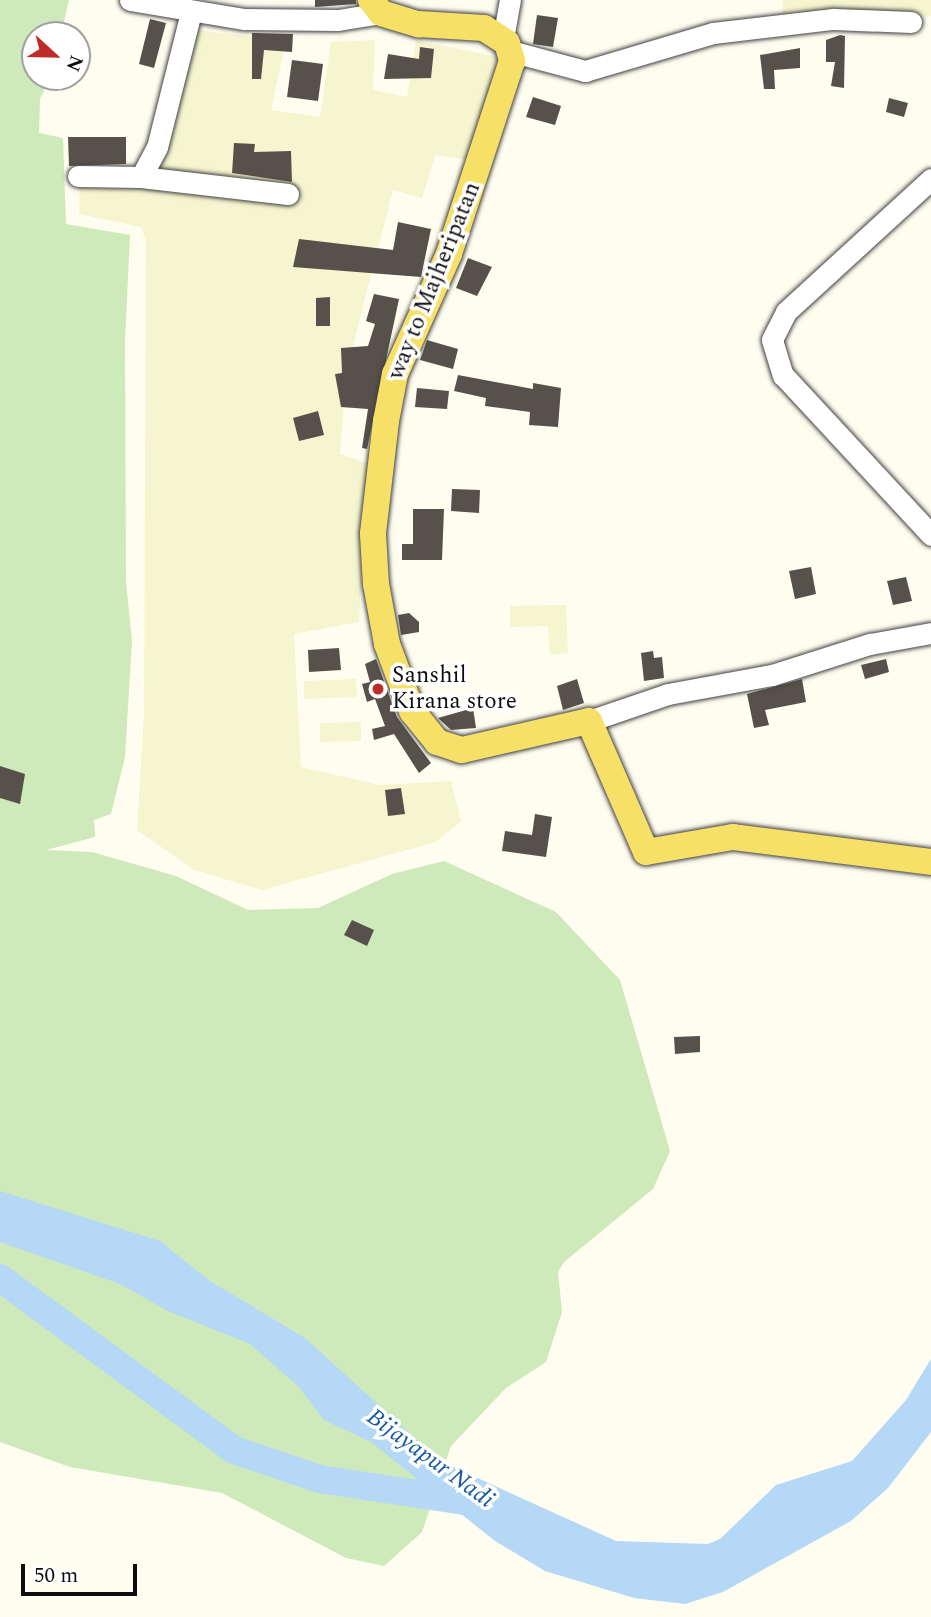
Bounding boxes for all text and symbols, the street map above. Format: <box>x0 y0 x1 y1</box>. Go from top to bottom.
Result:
north arrow <box>21 21 91 91</box>
text: N <box>58 51 90 76</box>
street label: way to Majheripatan <box>383 178 487 384</box>
place label: Sanshil Kirana store <box>392 662 517 716</box>
marker: Sanshil Kirana store <box>370 681 386 697</box>
water label: Bijayapur Nadi <box>361 1403 499 1515</box>
scale bar <box>24 1550 140 1594</box>
text: 50 m <box>34 1560 78 1592</box>

